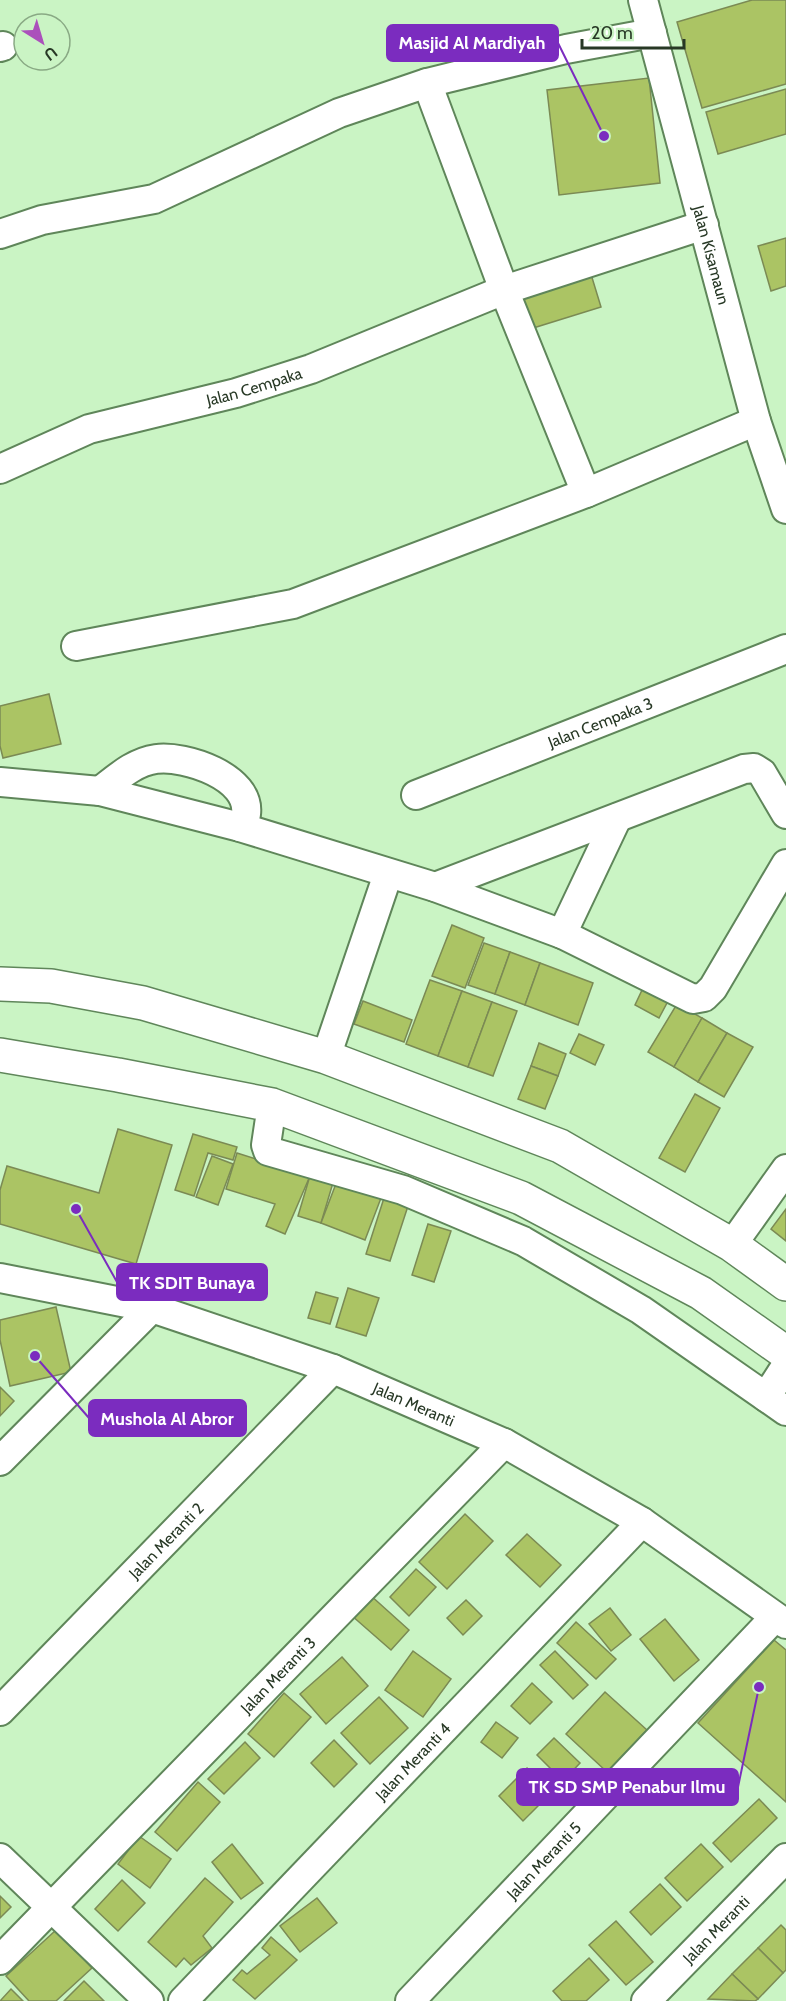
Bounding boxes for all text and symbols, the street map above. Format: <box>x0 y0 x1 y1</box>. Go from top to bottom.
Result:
north arrow <box>12 12 72 72</box>
scale bar <box>582 12 684 50</box>
text: 20 m <box>591 22 633 44</box>
callout: Masjid Al Mardiyah <box>387 25 558 61</box>
text: Masjid Al Mardiyah <box>399 32 545 54</box>
text: U <box>40 43 61 65</box>
street label: Jalan Kisamaun <box>689 202 734 307</box>
street label: Jalan Cempaka <box>203 363 304 410</box>
street label: Jalan Cempaka 3 <box>544 693 655 752</box>
callout: TK SDIT Bunaya <box>117 1264 267 1300</box>
text: TK SDIT Bunaya <box>129 1272 255 1294</box>
street label: Jalan Meranti <box>369 1378 457 1430</box>
callout: Mushola Al Abror <box>89 1400 246 1436</box>
text: Mushola Al Abror <box>100 1408 234 1430</box>
street label: Jalan Meranti 2 <box>124 1498 207 1583</box>
street label: Jalan Meranti 3 <box>236 1633 319 1718</box>
street label: Jalan Meranti 4 <box>371 1719 454 1805</box>
callout: TK SD SMP Penabur Ilmu <box>517 1769 738 1805</box>
text: TK SD SMP Penabur Ilmu <box>529 1776 725 1798</box>
street label: Jalan Meranti 5 <box>502 1818 585 1904</box>
street label: Jalan Meranti <box>678 1892 753 1968</box>

